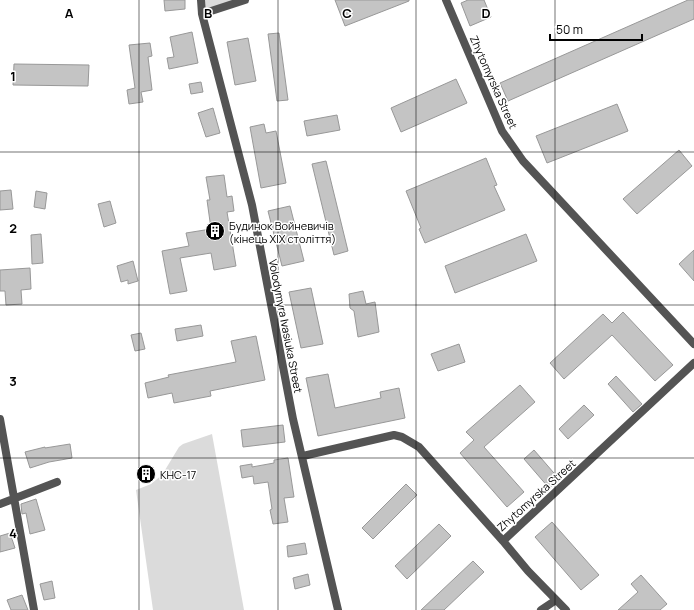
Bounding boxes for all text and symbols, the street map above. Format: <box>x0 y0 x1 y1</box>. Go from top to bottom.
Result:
text: A <box>65 4 74 22</box>
text: B <box>204 4 212 22</box>
text: C <box>342 4 352 22</box>
text: D <box>481 4 491 22</box>
scale bar <box>550 16 642 42</box>
text: 50 m <box>556 21 583 38</box>
street label: Zhytomyrska Street <box>467 33 521 131</box>
text: 1 <box>10 67 16 85</box>
place label: Будинок Войневичів (кінець ХІХ століття) <box>229 218 336 246</box>
text: 2 <box>9 219 17 237</box>
building icon: Будинок Войневичів (кінець ХІХ століття) <box>204 220 226 242</box>
street label: Volodymyra Ivasiuka Street <box>266 258 306 394</box>
text: 3 <box>9 372 17 390</box>
street label: Zhytomyrska Street <box>494 456 578 534</box>
building icon: КНС-17 <box>135 463 157 485</box>
place label: КНС-17 <box>160 467 196 482</box>
text: 4 <box>9 524 17 542</box>

